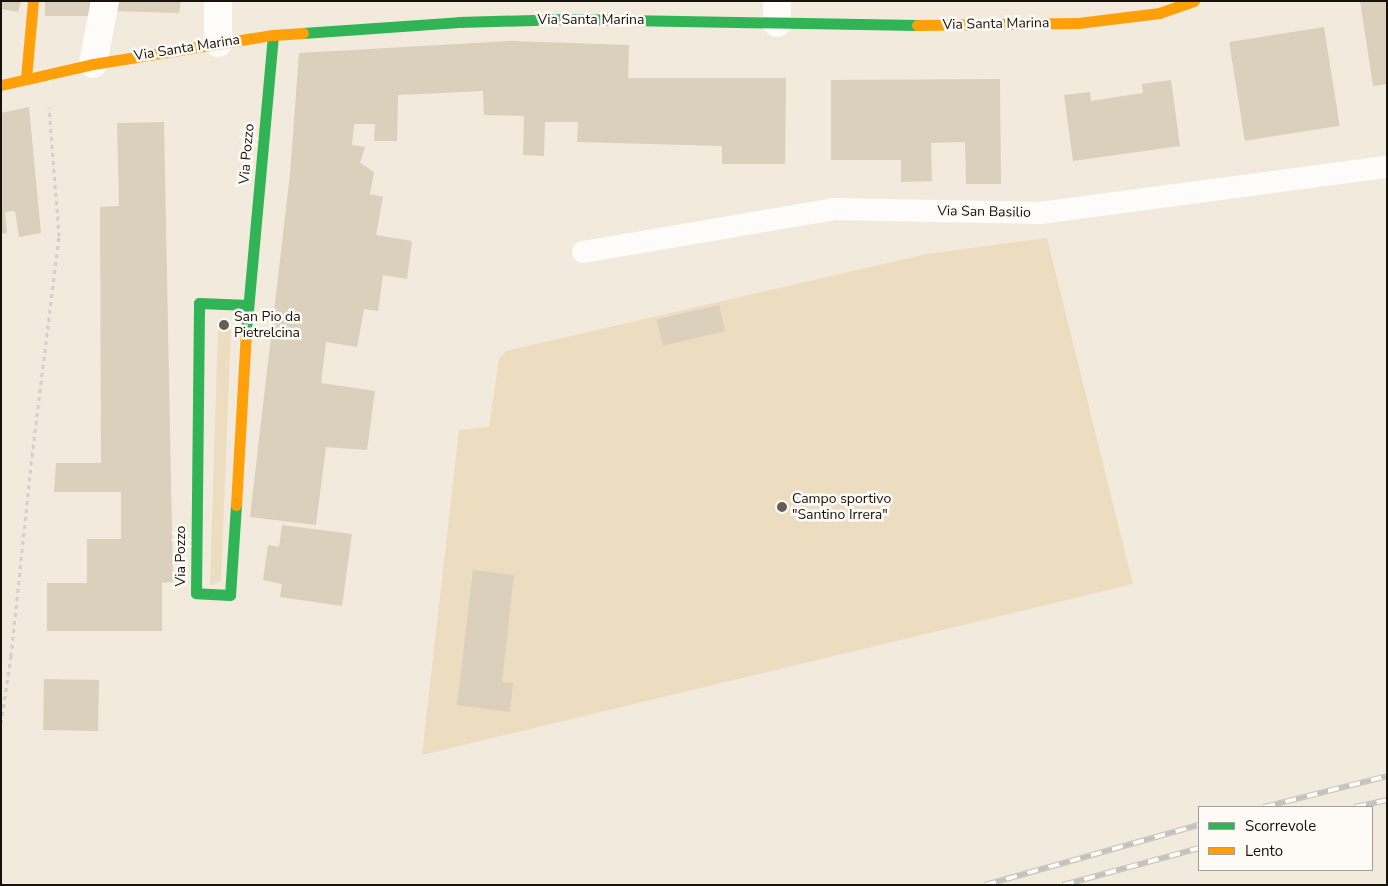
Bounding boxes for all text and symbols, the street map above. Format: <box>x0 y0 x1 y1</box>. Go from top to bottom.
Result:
street label: Via Santa Marina <box>538 12 644 28</box>
street label: Via Santa Marina <box>942 15 1050 33</box>
street label: Via Santa Marina <box>133 31 241 65</box>
street label: Via Pozzo <box>236 123 258 185</box>
street label: Via San Basilio <box>937 203 1031 221</box>
place label: San Pio da Pietrelcina <box>234 309 301 342</box>
marker: San Pio da Pietrelcina <box>218 319 230 331</box>
place label: Campo sportivo "Santino Irrera" <box>792 491 891 524</box>
marker: Campo sportivo "Santino Irrera" <box>776 501 788 513</box>
street label: Via Pozzo <box>173 526 189 586</box>
legend <box>1198 806 1373 871</box>
text: Scorrevole <box>1245 816 1316 836</box>
text: Lento <box>1245 841 1283 861</box>

